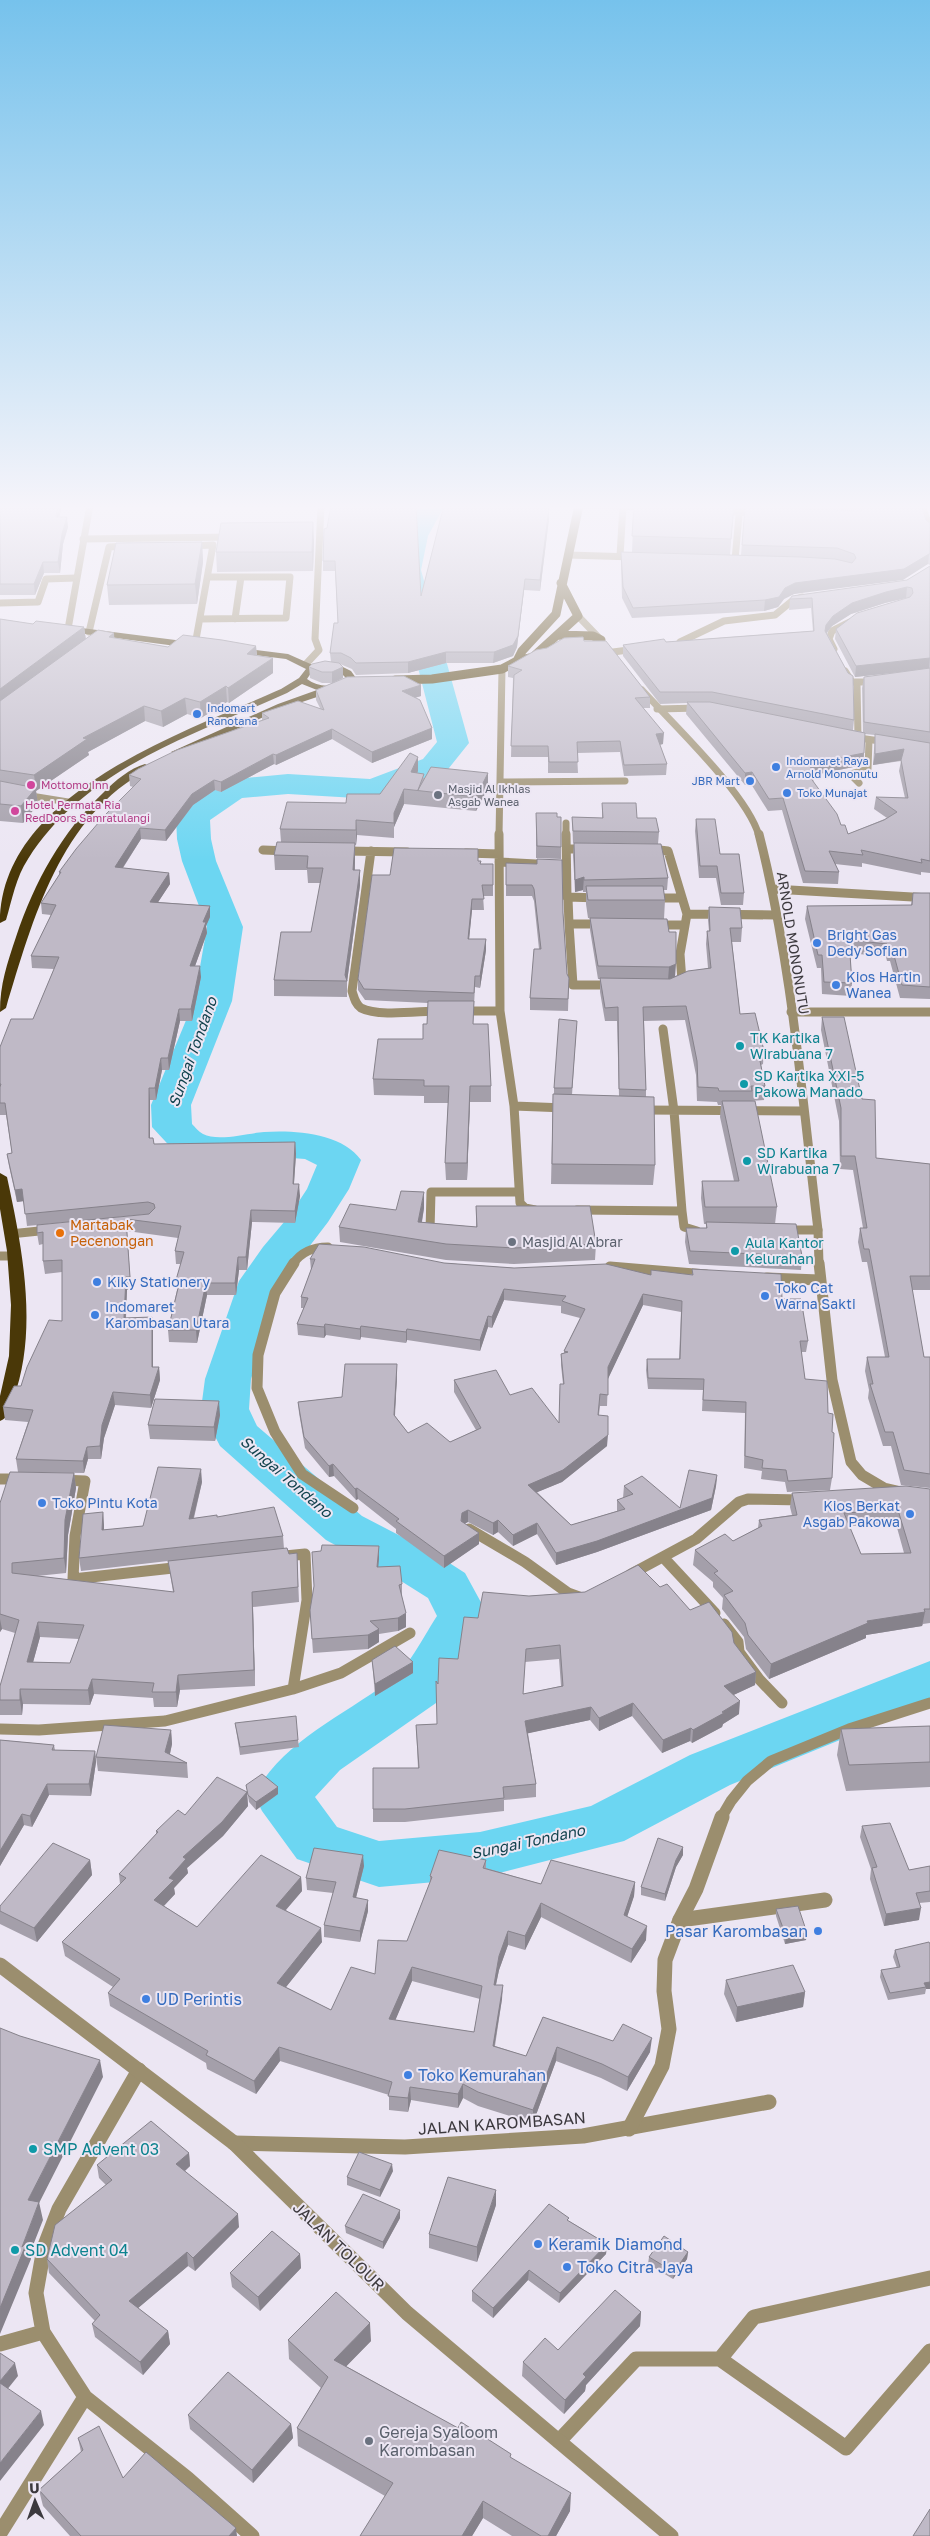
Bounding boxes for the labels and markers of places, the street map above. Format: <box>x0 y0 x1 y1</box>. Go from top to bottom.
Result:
place label: Indomart Ranotana <box>207 701 258 727</box>
marker: Indomart Ranotana <box>191 708 203 720</box>
place label: Indomaret Raya Arnold Mononutu <box>786 754 878 780</box>
marker: Indomaret Raya Arnold Mononutu <box>770 761 782 773</box>
place label: JBR Mart <box>692 774 740 787</box>
marker: JBR Mart <box>744 775 756 787</box>
place label: Mottomo Inn <box>41 778 108 791</box>
marker: Mottomo Inn <box>25 779 37 791</box>
place label: Masjid Al Ikhlas Asgab Wanea <box>448 782 531 808</box>
place label: Toko Munajat <box>797 786 867 799</box>
marker: Toko Munajat <box>781 787 793 799</box>
marker: Masjid Al Ikhlas Asgab Wanea <box>432 789 444 801</box>
place label: Hotel Permata Ria RedDoors Samratulangi <box>25 798 150 824</box>
marker: Hotel Permata Ria RedDoors Samratulangi <box>9 805 21 817</box>
place label: Bright Gas Dedy Sofian <box>827 926 907 959</box>
marker: Bright Gas Dedy Sofian <box>811 937 823 949</box>
place label: Kios Hartin Wanea <box>846 968 921 1001</box>
marker: Kios Hartin Wanea <box>830 979 842 991</box>
place label: TK Kartika Wirabuana 7 <box>750 1029 833 1062</box>
marker: TK Kartika Wirabuana 7 <box>734 1040 746 1052</box>
place label: SD Kartika XXI-5 Pakowa Manado <box>754 1067 864 1100</box>
marker: SD Kartika XXI-5 Pakowa Manado <box>738 1078 750 1090</box>
place label: SD Kartika Wirabuana 7 <box>757 1144 840 1177</box>
marker: SD Kartika Wirabuana 7 <box>741 1155 753 1167</box>
place label: Martabak Pecenongan <box>70 1216 154 1249</box>
marker: Martabak Pecenongan <box>54 1227 66 1239</box>
place label: Masjid Al Abrar <box>522 1233 623 1250</box>
place label: Aula Kantor Kelurahan <box>745 1234 824 1267</box>
marker: Masjid Al Abrar <box>506 1236 518 1248</box>
marker: Aula Kantor Kelurahan <box>729 1245 741 1257</box>
place label: Kiky Stationery <box>107 1273 210 1290</box>
marker: Kiky Stationery <box>91 1276 103 1288</box>
place label: Toko Cat Warna Sakti <box>775 1279 856 1312</box>
marker: Toko Cat Warna Sakti <box>759 1290 771 1302</box>
place label: Indomaret Karombasan Utara <box>105 1298 229 1331</box>
marker: Indomaret Karombasan Utara <box>89 1309 101 1321</box>
place label: Toko Pintu Kota <box>52 1494 158 1511</box>
marker: Toko Pintu Kota <box>36 1497 48 1509</box>
place label: Kios Berkat Asgab Pakowa <box>803 1497 900 1530</box>
marker: Kios Berkat Asgab Pakowa <box>904 1508 916 1520</box>
place label: Pasar Karombasan <box>665 1921 808 1941</box>
marker: Pasar Karombasan <box>812 1925 824 1937</box>
place label: UD Perintis <box>156 1989 242 2009</box>
marker: UD Perintis <box>140 1993 152 2005</box>
place label: Toko Kemurahan <box>418 2065 546 2085</box>
marker: Toko Kemurahan <box>402 2069 414 2081</box>
place label: SMP Advent 03 <box>43 2139 159 2159</box>
marker: SMP Advent 03 <box>27 2143 39 2155</box>
place label: Keramik Diamond <box>548 2234 683 2254</box>
marker: Keramik Diamond <box>532 2238 544 2250</box>
place label: SD Advent 04 <box>25 2240 129 2260</box>
marker: SD Advent 04 <box>9 2244 21 2256</box>
place label: Toko Citra Jaya <box>577 2257 693 2277</box>
marker: Toko Citra Jaya <box>561 2261 573 2273</box>
place label: Gereja Syaloom Karombasan <box>379 2422 498 2460</box>
marker: Gereja Syaloom Karombasan <box>363 2435 375 2447</box>

